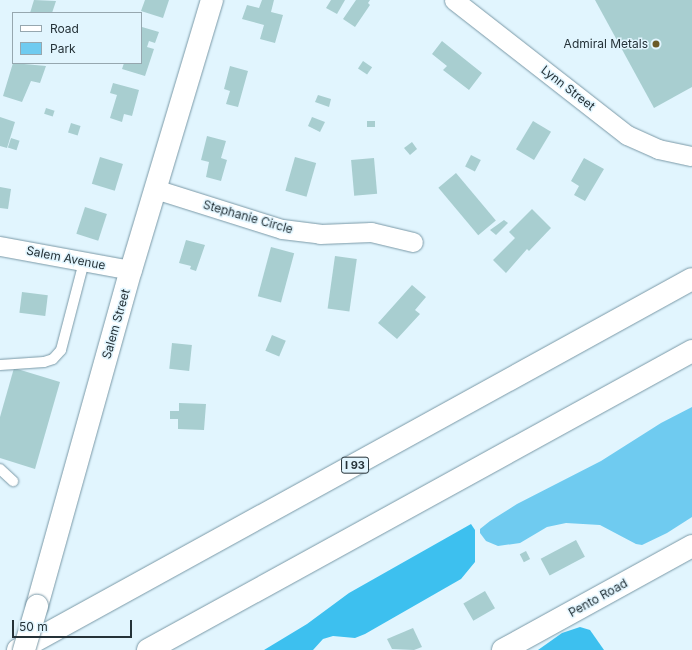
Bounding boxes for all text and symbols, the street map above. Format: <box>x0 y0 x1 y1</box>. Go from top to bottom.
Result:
legend <box>12 12 142 64</box>
text: Road <box>50 21 79 36</box>
place label: Admiral Metals <box>564 37 648 51</box>
marker: Admiral Metals <box>651 39 661 49</box>
text: Park <box>50 41 76 56</box>
street label: Lynn Street <box>538 63 598 113</box>
street label: Stephanie Circle <box>201 197 295 237</box>
street label: Salem Avenue <box>25 243 107 273</box>
street label: Salem Street <box>99 287 133 361</box>
road number: I 93 <box>341 456 369 474</box>
street label: Pento Road <box>566 576 630 620</box>
scale bar <box>14 612 134 638</box>
text: 50 m <box>19 619 48 634</box>

